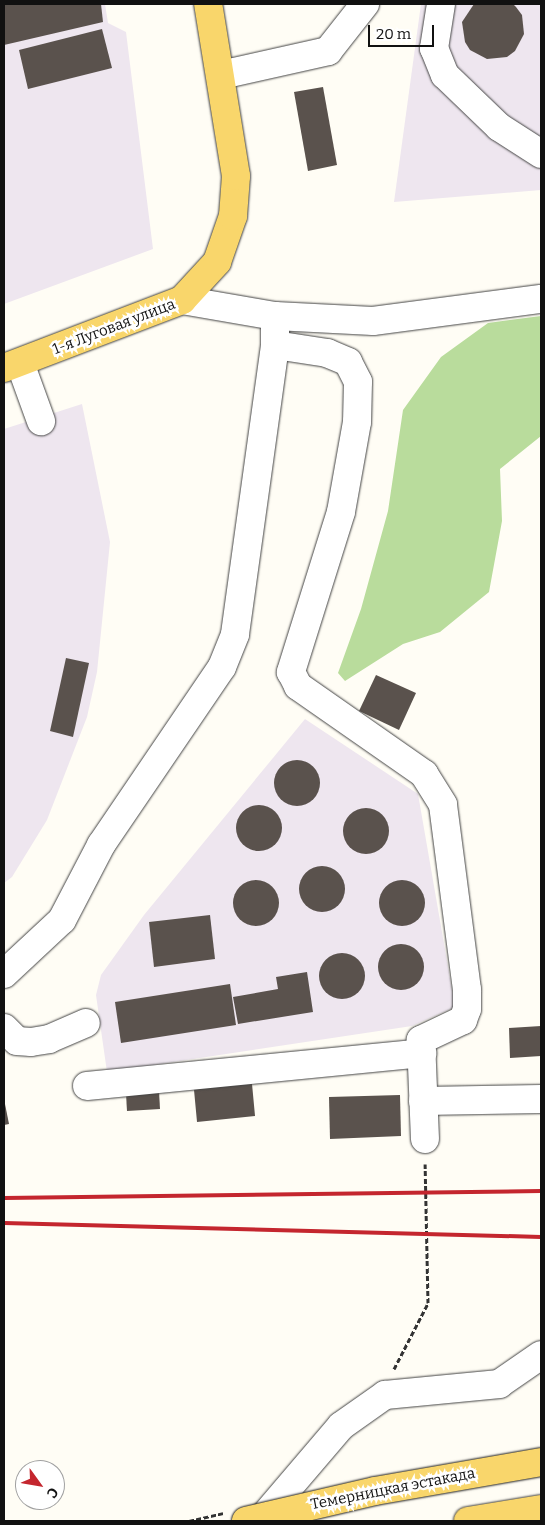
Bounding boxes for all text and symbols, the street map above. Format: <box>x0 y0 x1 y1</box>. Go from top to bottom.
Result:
scale bar <box>370 15 436 47</box>
text: 20 m <box>376 25 411 43</box>
street label: 1-я Луговая улица <box>50 295 178 359</box>
north arrow <box>15 1460 65 1510</box>
street label: Темерницкая эстакада <box>309 1464 477 1514</box>
text: С <box>43 1484 62 1501</box>

